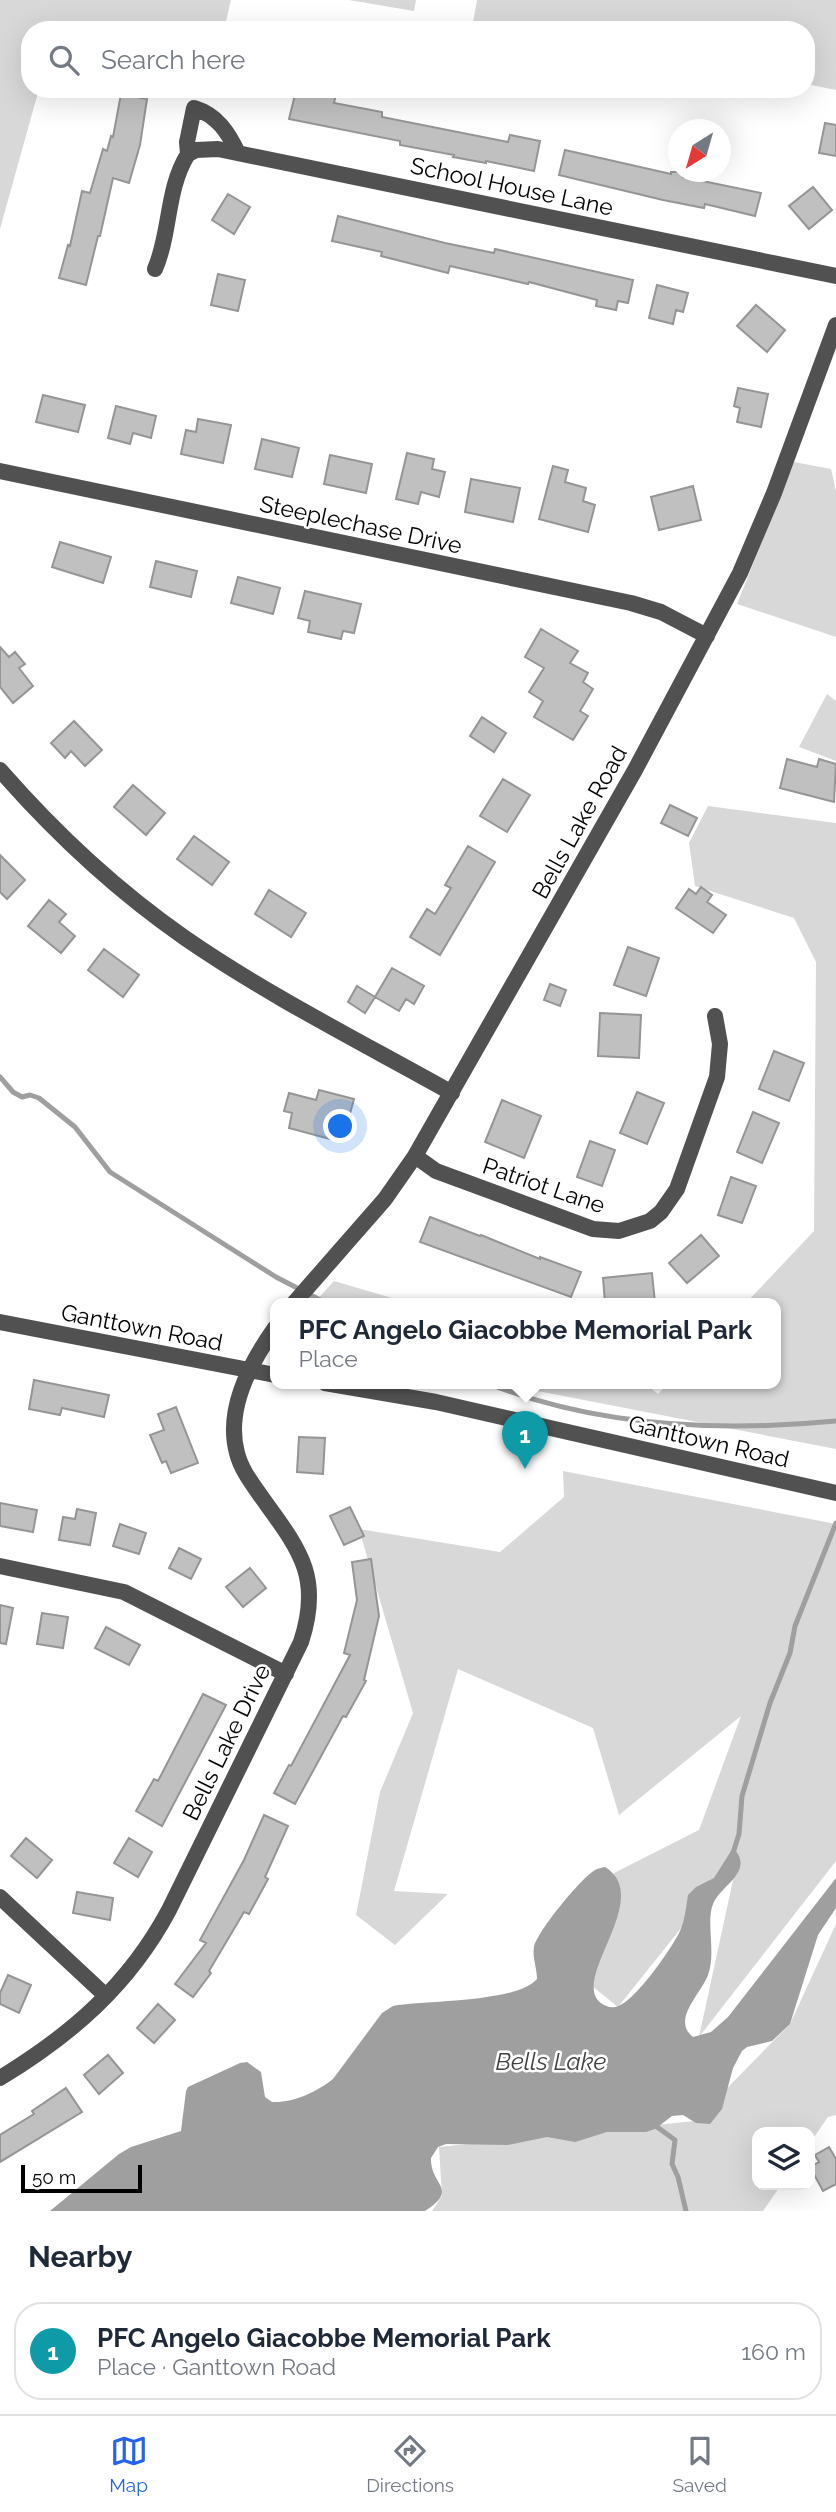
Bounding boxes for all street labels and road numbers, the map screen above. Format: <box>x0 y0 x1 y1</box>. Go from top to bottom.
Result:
street label: School House Lane <box>408 151 616 221</box>
street label: Steeplechase Drive <box>257 489 465 559</box>
street label: Bells Lake Road <box>526 741 632 903</box>
street label: Patriot Lane <box>479 1152 609 1218</box>
street label: Ganttown Road <box>59 1298 225 1356</box>
street label: Ganttown Road <box>626 1409 792 1473</box>
street label: Bells Lake Drive <box>177 1660 275 1824</box>

